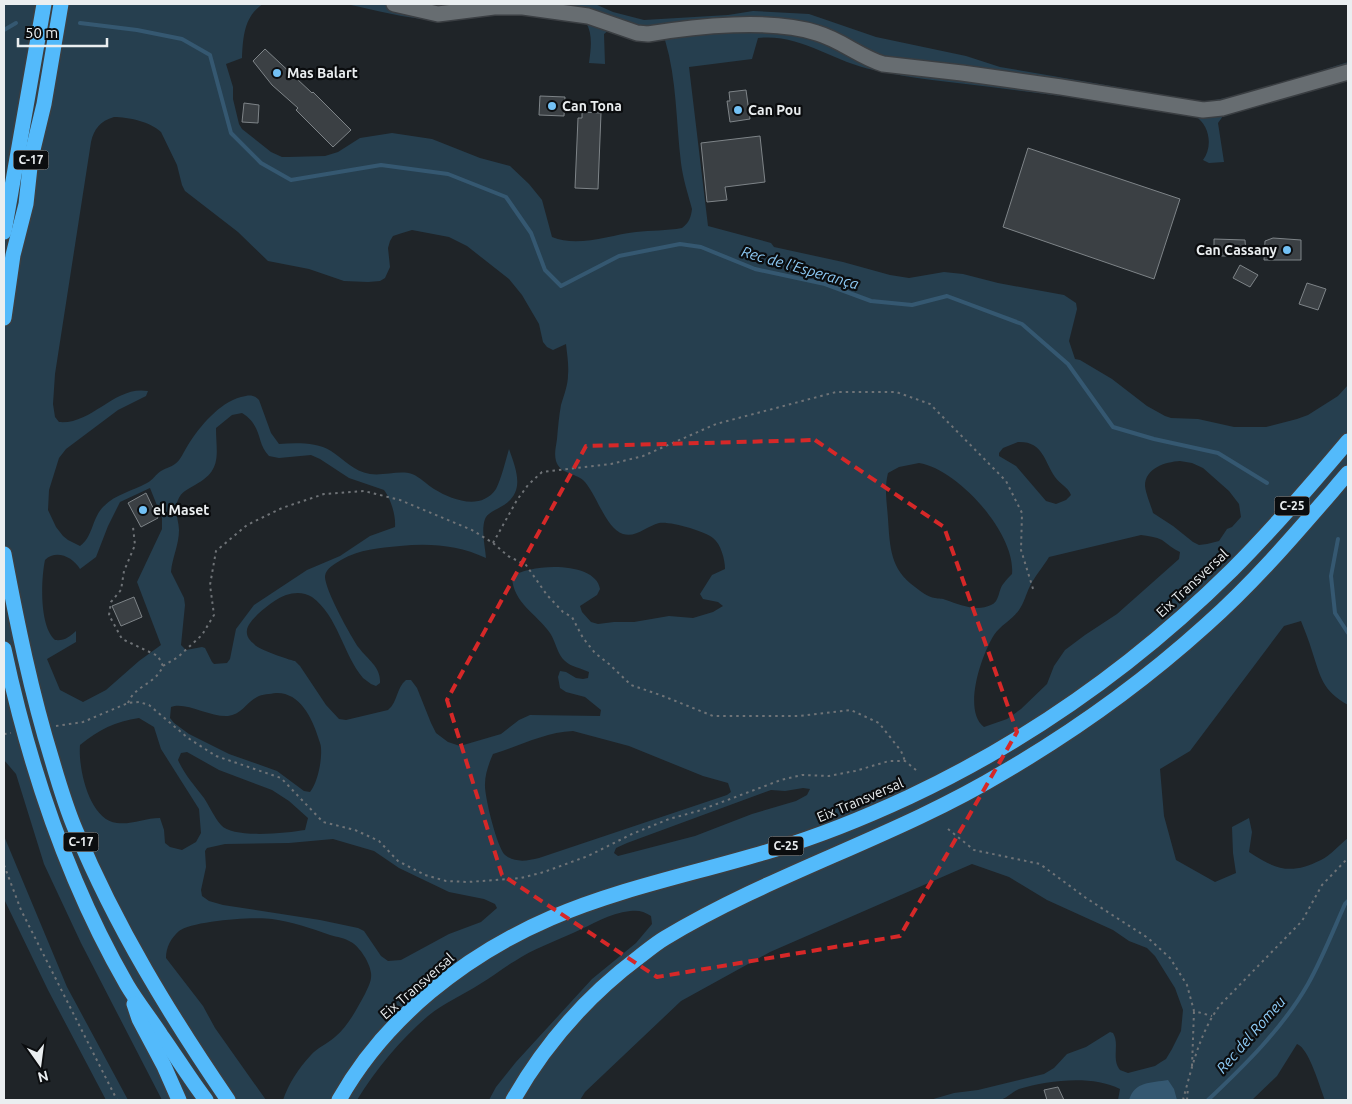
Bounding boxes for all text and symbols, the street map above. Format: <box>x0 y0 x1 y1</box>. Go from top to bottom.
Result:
scale bar <box>18 15 106 47</box>
text: 50 m <box>25 24 58 41</box>
place label: Mas Balart <box>287 65 358 81</box>
marker: Mas Balart <box>271 67 283 79</box>
place label: Can Tona <box>562 98 622 114</box>
marker: Can Tona <box>546 100 558 112</box>
place label: Can Pou <box>748 102 801 118</box>
marker: Can Pou <box>732 104 744 116</box>
road number: C-17 <box>14 150 48 170</box>
place label: Can Cassany <box>1196 242 1278 258</box>
water label: Rec de l'Esperança <box>740 243 861 292</box>
marker: Can Cassany <box>1281 244 1293 256</box>
road number: C-25 <box>1274 496 1310 516</box>
place label: el Maset <box>153 502 209 518</box>
marker: el Maset <box>137 504 149 516</box>
street label: Eix Transversal <box>1153 545 1231 620</box>
street label: Eix Transversal <box>814 775 906 825</box>
road number: C-17 <box>64 832 98 852</box>
road number: C-25 <box>768 836 804 856</box>
street label: Eix Transversal <box>377 950 457 1022</box>
water label: Rec del Romeu <box>1213 993 1288 1076</box>
north arrow <box>15 1039 65 1089</box>
text: N <box>36 1068 50 1086</box>

